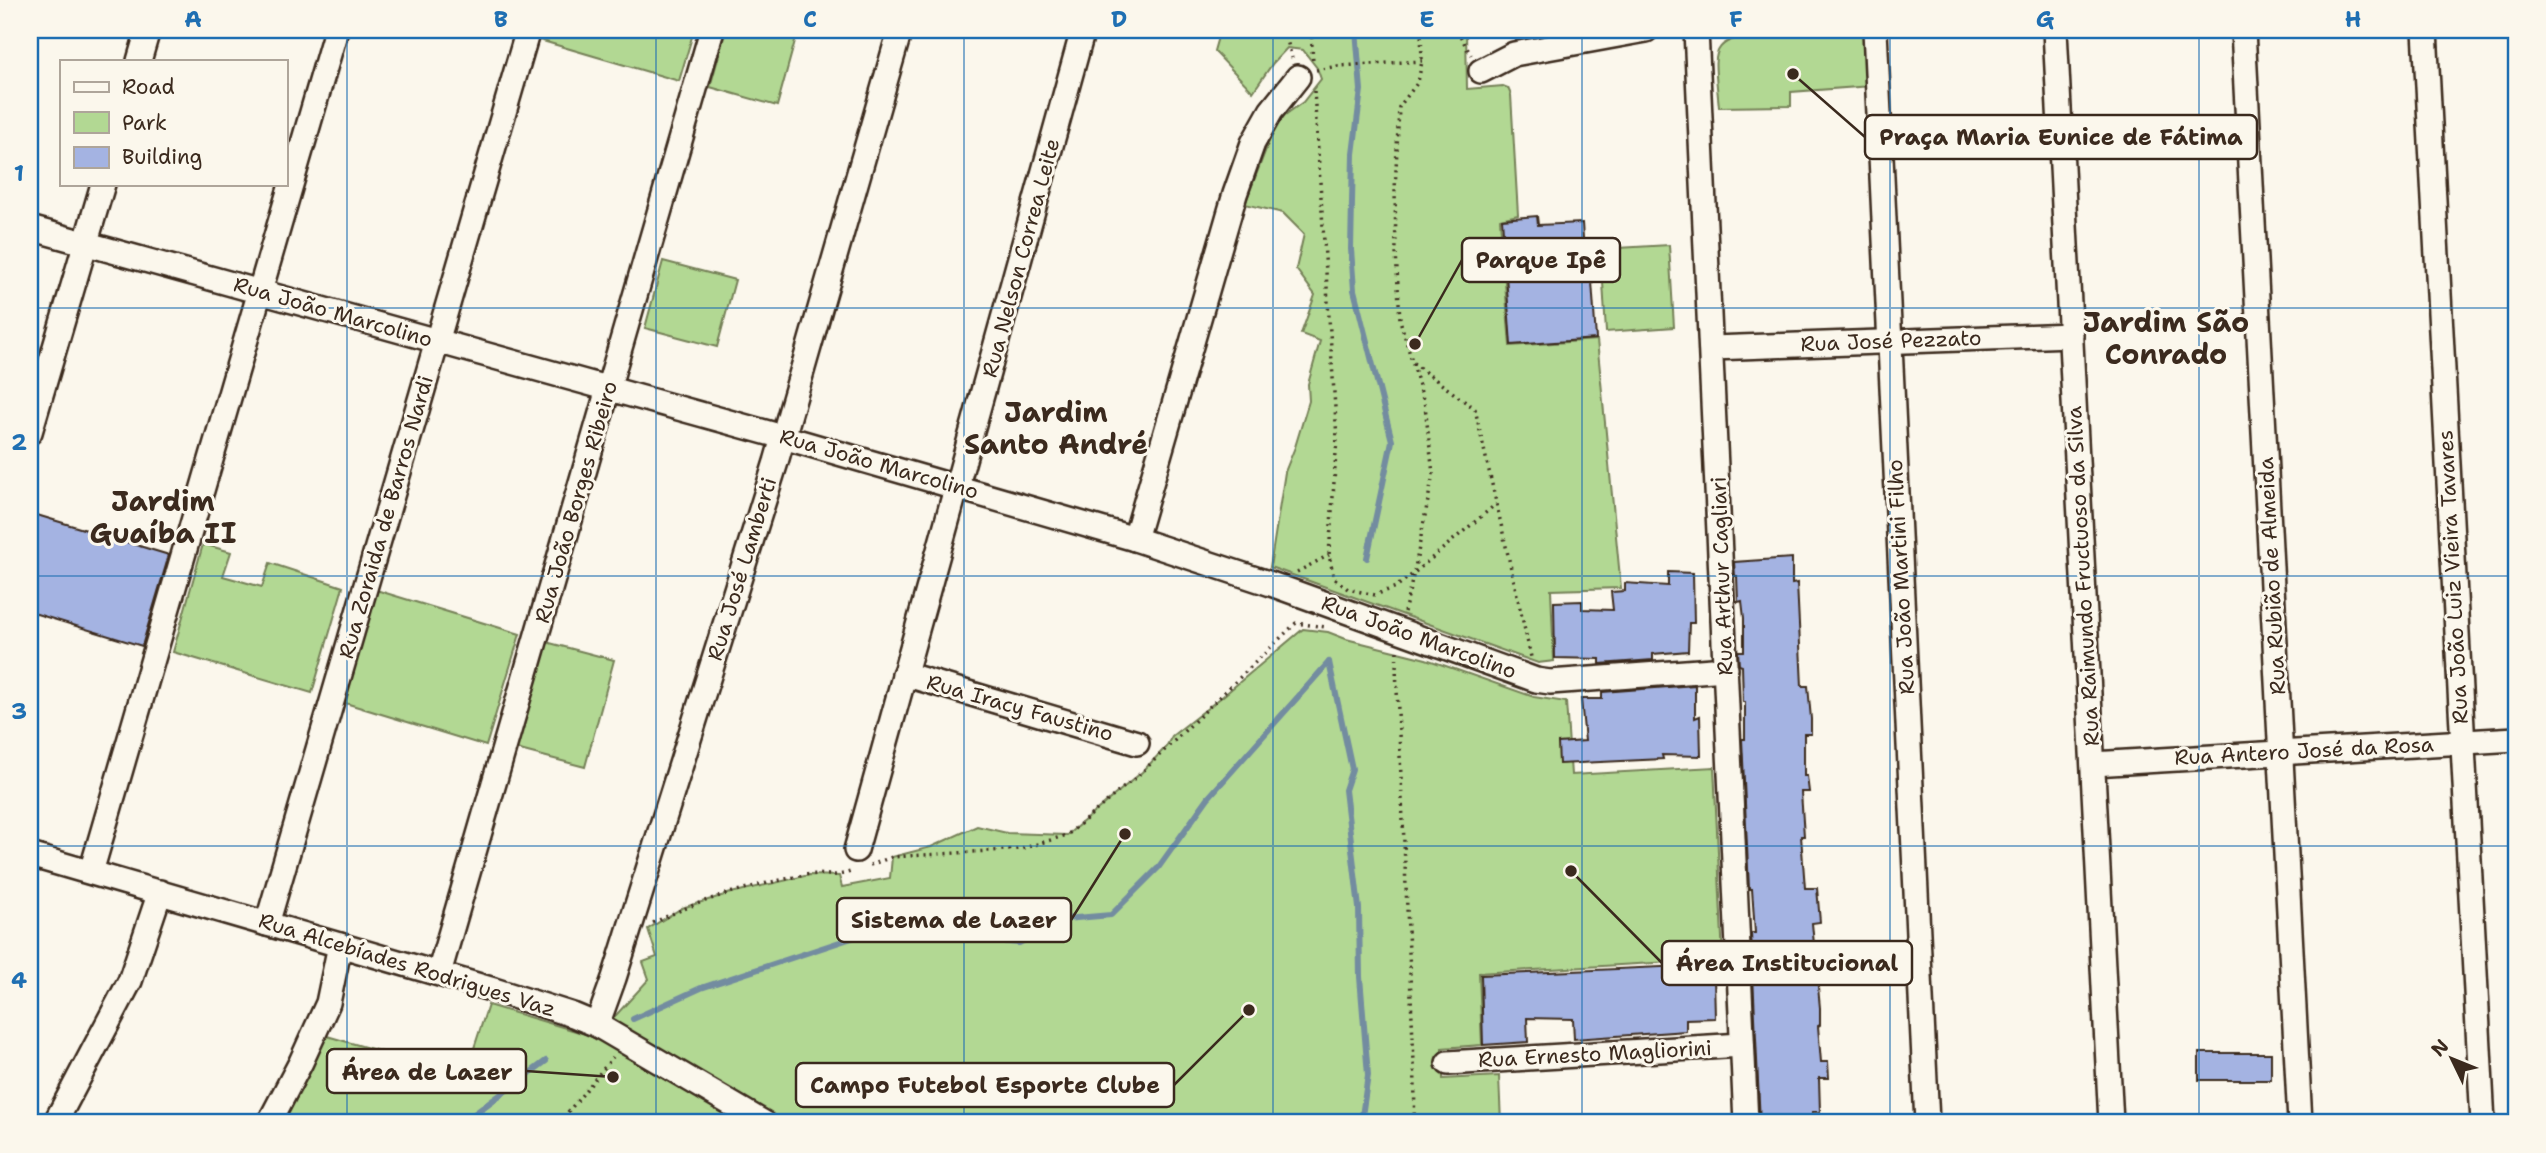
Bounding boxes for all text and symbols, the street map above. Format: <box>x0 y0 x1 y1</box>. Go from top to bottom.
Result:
text: A <box>184 4 202 34</box>
text: B <box>494 4 508 34</box>
text: C <box>803 4 817 34</box>
text: D <box>1111 4 1127 34</box>
text: E <box>1419 4 1435 34</box>
text: F <box>1729 4 1743 34</box>
text: G <box>2036 4 2055 34</box>
text: H <box>2345 4 2361 34</box>
legend <box>60 60 287 186</box>
text: Road <box>122 73 175 101</box>
text: Park <box>122 109 167 137</box>
callout: Praça Maria Eunice de Fátima <box>1865 115 2257 159</box>
text: Praça Maria Eunice de Fátima <box>1879 122 2243 152</box>
street label: Rua Nelson Correa Leite <box>976 135 1066 381</box>
text: Building <box>122 143 202 171</box>
text: 1 <box>14 158 24 188</box>
callout: Parque Ipê <box>1462 238 1620 282</box>
text: Parque Ipê <box>1476 245 1606 275</box>
street label: Rua João Marcolino <box>230 270 436 354</box>
district label: Jardim São Conrado <box>2083 303 2249 373</box>
street label: Rua José Pezzato <box>1800 324 1982 358</box>
street label: Rua Zoraida de Barros Nardi <box>332 372 440 662</box>
street label: Rua João Borges Ribeiro <box>528 378 624 626</box>
district label: Jardim Santo André <box>964 393 1148 463</box>
street label: Rua Raimundo Fructuoso da Silva <box>2060 405 2106 747</box>
street label: Rua João Marcolino <box>776 422 982 506</box>
text: 2 <box>11 427 27 457</box>
street label: Rua João Luiz Vieira Tavares <box>2431 429 2475 725</box>
street label: Rua Rubião de Almeida <box>2252 456 2292 696</box>
street label: Rua João Martini Filho <box>1881 459 1921 695</box>
street label: Rua José Lamberti <box>701 474 783 664</box>
street label: Rua Arthur Cagliari <box>1705 476 1739 676</box>
district label: Jardim Guaíba II <box>90 482 236 552</box>
street label: Rua João Marcolino <box>1318 589 1520 685</box>
street label: Rua Iracy Faustino <box>923 668 1117 748</box>
text: 3 <box>11 696 27 726</box>
street label: Rua Antero José da Rosa <box>2174 730 2434 772</box>
callout: Sistema de Lazer <box>837 898 1071 942</box>
text: Sistema de Lazer <box>851 905 1057 935</box>
street label: Rua Alcebíades Rodrigues Vaz <box>255 906 559 1024</box>
callout: Área Institucional <box>1662 941 1912 985</box>
text: Área Institucional <box>1676 947 1898 978</box>
text: 4 <box>11 965 27 995</box>
north arrow <box>2416 1024 2486 1094</box>
street label: Rua Ernesto Magliorini <box>1477 1034 1713 1074</box>
text: N <box>2426 1034 2454 1062</box>
callout: Área de Lazer <box>327 1049 526 1093</box>
text: Área de Lazer <box>341 1056 513 1087</box>
callout: Campo Futebol Esporte Clube <box>796 1063 1174 1107</box>
text: Campo Futebol Esporte Clube <box>810 1070 1160 1100</box>

